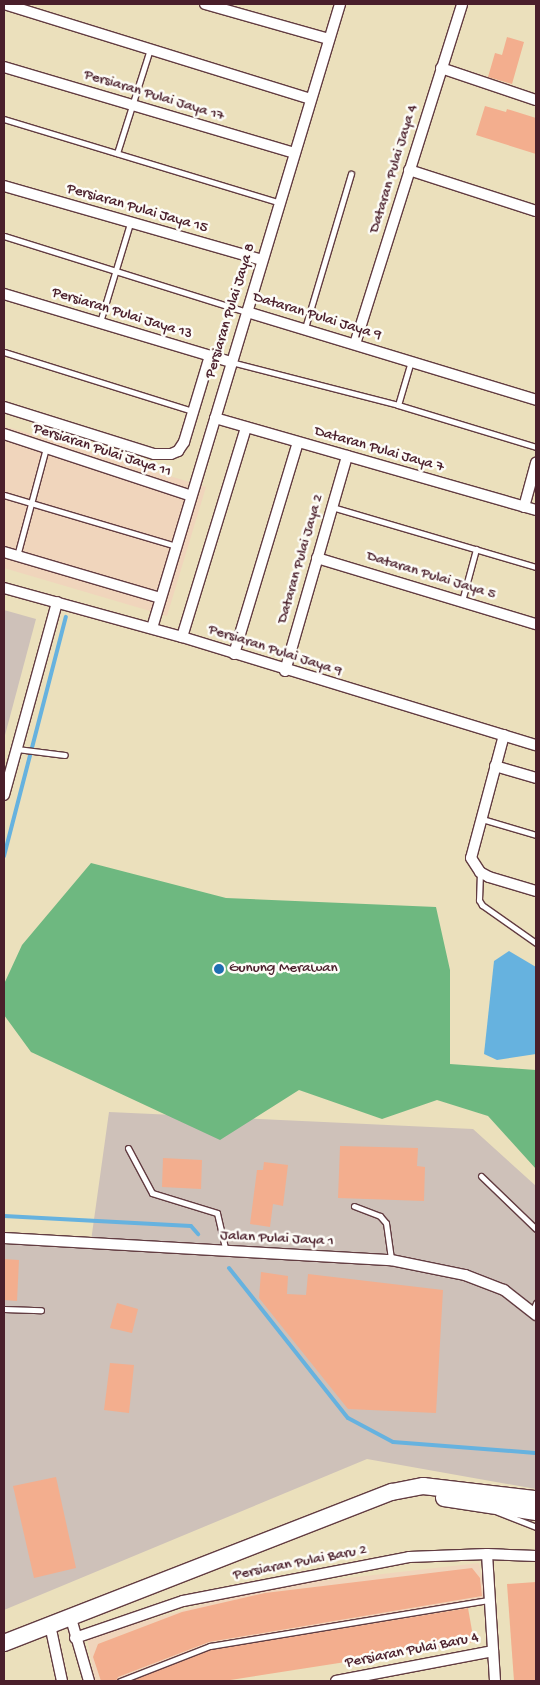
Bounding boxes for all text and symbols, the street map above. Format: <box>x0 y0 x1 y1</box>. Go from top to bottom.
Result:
street label: Persiaran Pulai Jaya 17 <box>82 66 226 126</box>
street label: Dataran Pulai Jaya 4 <box>366 103 422 235</box>
street label: Persiaran Pulai Jaya 15 <box>64 180 210 238</box>
street label: Persiaran Pulai Jaya 8 <box>202 241 260 381</box>
street label: Persiaran Pulai Jaya 13 <box>50 284 194 344</box>
street label: Dataran Pulai Jaya 9 <box>250 289 384 345</box>
street label: Persiaran Pulai Jaya 11 <box>31 420 173 482</box>
street label: Dataran Pulai Jaya 7 <box>312 423 446 477</box>
street label: Dataran Pulai Jaya 2 <box>274 492 328 626</box>
street label: Dataran Pulai Jaya 5 <box>364 548 498 604</box>
street label: Persiaran Pulai Jaya 9 <box>206 621 344 681</box>
place label: Gunung Merawan <box>229 960 338 978</box>
marker: Gunung Merawan <box>213 963 225 975</box>
street label: Jalan Pulai Jaya 1 <box>220 1227 334 1251</box>
street label: Persiaran Pulai Baru 2 <box>232 1541 368 1585</box>
street label: Persiaran Pulai Baru 4 <box>344 1629 480 1673</box>

